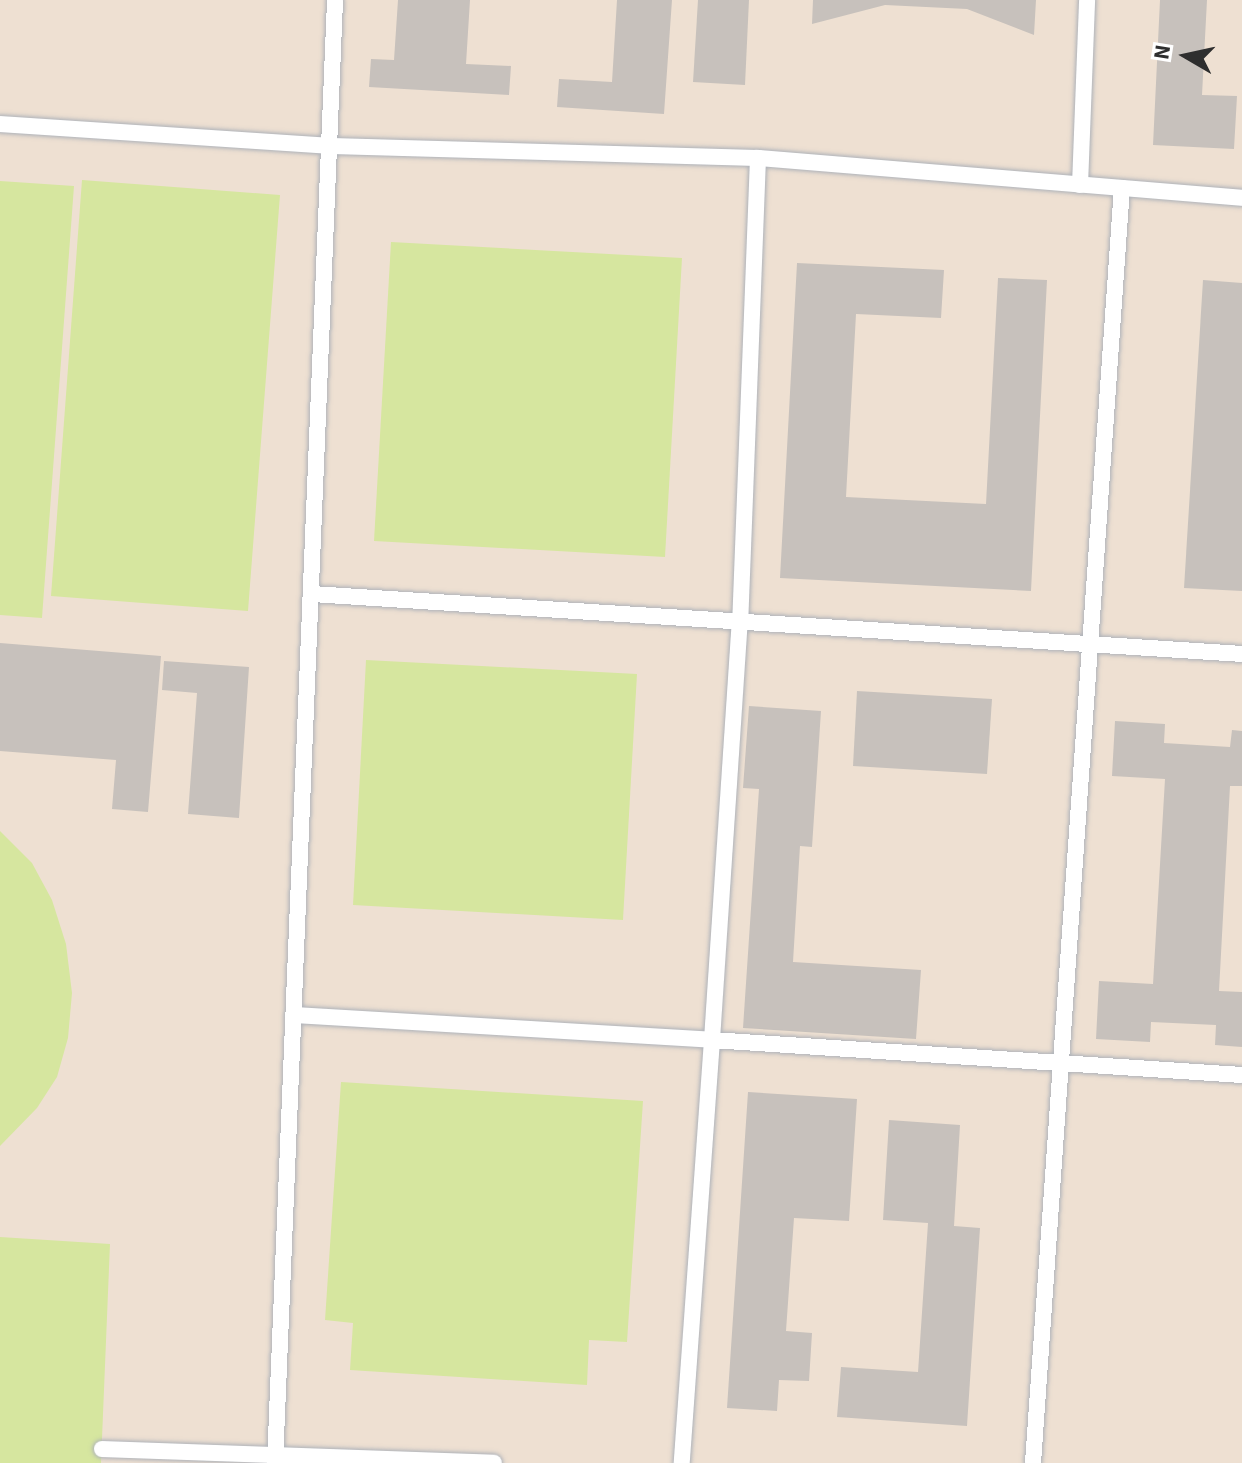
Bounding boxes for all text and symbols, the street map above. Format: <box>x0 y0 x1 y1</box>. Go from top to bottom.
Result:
north arrow <box>1146 16 1226 96</box>
text: N <box>1145 43 1179 62</box>

